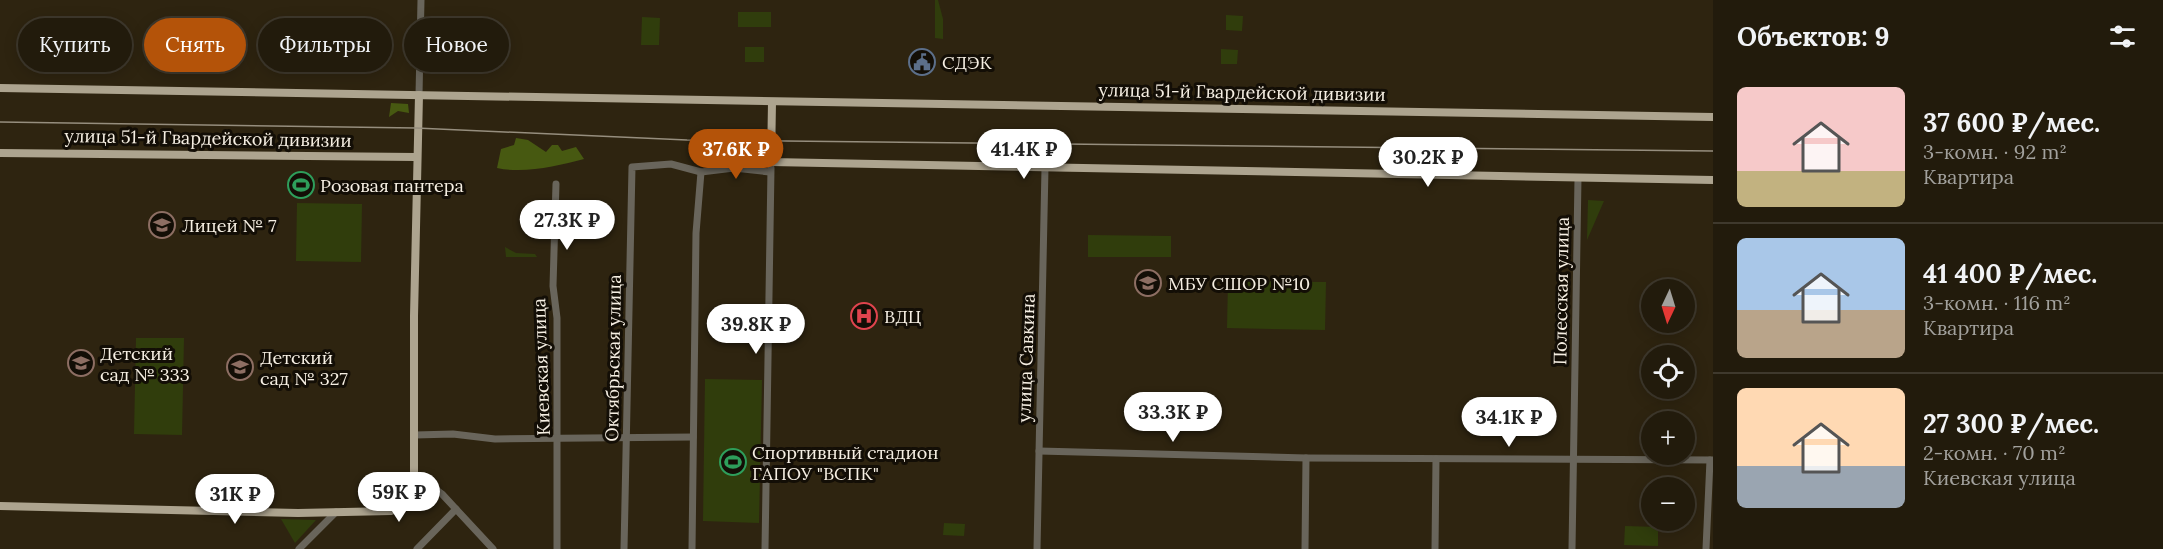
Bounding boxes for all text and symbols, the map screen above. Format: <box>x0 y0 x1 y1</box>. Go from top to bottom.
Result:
chip: Купить <box>18 18 132 72</box>
chip: Снять <box>144 18 246 72</box>
chip: Фильтры <box>258 18 392 72</box>
chip: Новое <box>404 18 509 72</box>
text: Объектов: 9 <box>1737 20 1890 53</box>
icon: filters <box>2106 20 2139 53</box>
public building icon: СДЭК <box>907 47 937 77</box>
place label: СДЭК <box>942 51 992 74</box>
street label: улица 51-й Гвардейской дивизии <box>1098 78 1386 106</box>
text: 37 600 ₽/мес. <box>1923 106 2100 139</box>
icon: home <box>1785 111 1857 183</box>
street label: улица 51-й Гвардейской дивизии <box>64 124 352 152</box>
pin: 37.6K ₽ <box>681 129 791 180</box>
pin: 41.4K ₽ <box>969 129 1079 180</box>
text: 37.6K ₽ <box>702 136 770 161</box>
text: 41.4K ₽ <box>991 136 1057 161</box>
pin: 30.2K ₽ <box>1373 137 1483 188</box>
text: 3-комн. · 92 m² <box>1923 139 2067 164</box>
text: 30.2K ₽ <box>1393 144 1463 169</box>
text: Квартира <box>1923 164 2014 189</box>
sports icon: Розовая пантера <box>286 170 316 200</box>
place label: Розовая пантера <box>320 174 464 197</box>
pin: 27.3K ₽ <box>512 200 622 251</box>
text: 27.3K ₽ <box>534 207 600 232</box>
school or university icon: Лицей № 7 <box>147 210 177 240</box>
place label: Лицей № 7 <box>182 214 276 237</box>
street label: Полесская улица <box>1548 217 1574 365</box>
text: 41 400 ₽/мес. <box>1923 257 2097 290</box>
icon: home <box>1785 262 1857 334</box>
school or university icon: МБУ СШОР №10 <box>1133 268 1163 298</box>
place label: МБУ СШОР №10 <box>1168 272 1310 295</box>
street label: Октябрьская улица <box>600 274 626 442</box>
north arrow <box>1641 279 1695 333</box>
map controls <box>1641 279 1695 531</box>
text: 3-комн. · 116 m² <box>1923 290 2071 315</box>
street label: улица Савкина <box>1012 293 1040 423</box>
street label: Киевская улица <box>527 298 555 436</box>
hospital icon: ВДЦ <box>849 301 879 331</box>
pin: 39.8K ₽ <box>701 304 811 355</box>
place label: ВДЦ <box>884 305 921 328</box>
text: 39.8K ₽ <box>721 311 791 336</box>
text: Квартира <box>1923 315 2014 340</box>
place label: Детский сад № 333 <box>100 342 190 386</box>
button: locate <box>1641 345 1695 399</box>
place label: Детский сад № 327 <box>260 346 348 390</box>
school or university icon: Детский сад № 333 <box>66 348 96 378</box>
school or university icon: Детский сад № 327 <box>225 352 255 382</box>
pin: 33.3K ₽ <box>1118 392 1228 443</box>
pin: 34.1K ₽ <box>1454 397 1564 448</box>
text: 33.3K ₽ <box>1138 399 1208 424</box>
text: 34.1K ₽ <box>1476 404 1542 429</box>
text: 27 300 ₽/мес. <box>1923 407 2099 440</box>
button: + <box>1641 411 1695 465</box>
icon: home <box>1785 412 1857 484</box>
text: 2-комн. · 70 m² <box>1923 440 2066 465</box>
place label: Спортивный стадион ГАПОУ "ВСПК" <box>752 441 939 485</box>
sports icon: Спортивный стадион ГАПОУ "ВСПК" <box>718 447 748 477</box>
text: Киевская улица <box>1923 465 2076 490</box>
pin: 59K ₽ <box>357 472 441 523</box>
pin: 31K ₽ <box>193 474 277 525</box>
button: − <box>1641 477 1695 531</box>
text: 59K ₽ <box>372 479 426 504</box>
text: 31K ₽ <box>209 481 261 506</box>

